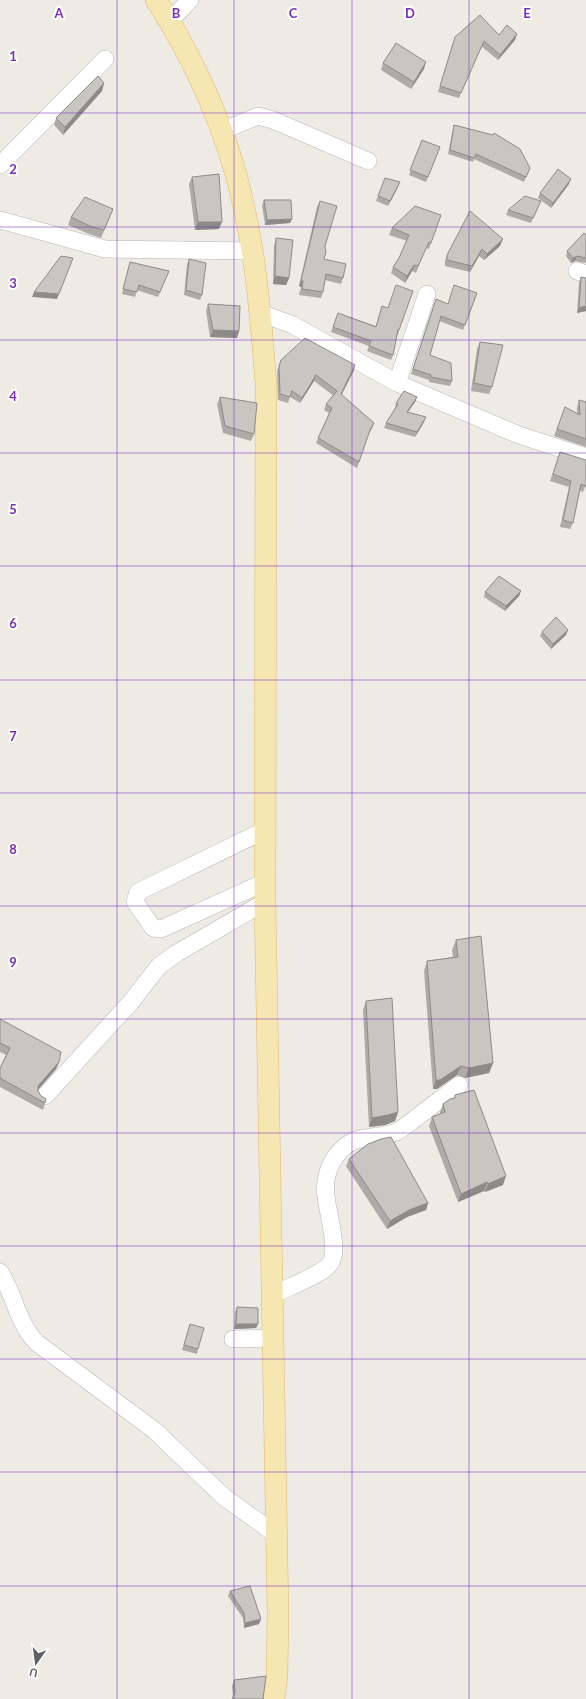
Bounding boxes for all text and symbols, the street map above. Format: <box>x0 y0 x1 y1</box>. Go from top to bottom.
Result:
text: A <box>53 5 64 21</box>
text: B <box>172 5 181 21</box>
text: C <box>289 5 298 21</box>
text: D <box>405 5 415 21</box>
text: E <box>523 5 531 21</box>
text: 1 <box>9 48 17 64</box>
text: 2 <box>9 161 17 177</box>
text: 3 <box>9 275 17 291</box>
text: 4 <box>9 388 17 404</box>
text: 5 <box>9 501 17 517</box>
text: 6 <box>9 615 17 631</box>
text: 7 <box>9 728 17 744</box>
text: 8 <box>9 841 17 857</box>
text: 9 <box>9 954 17 970</box>
north arrow <box>16 1643 56 1683</box>
text: U <box>28 1666 39 1680</box>

